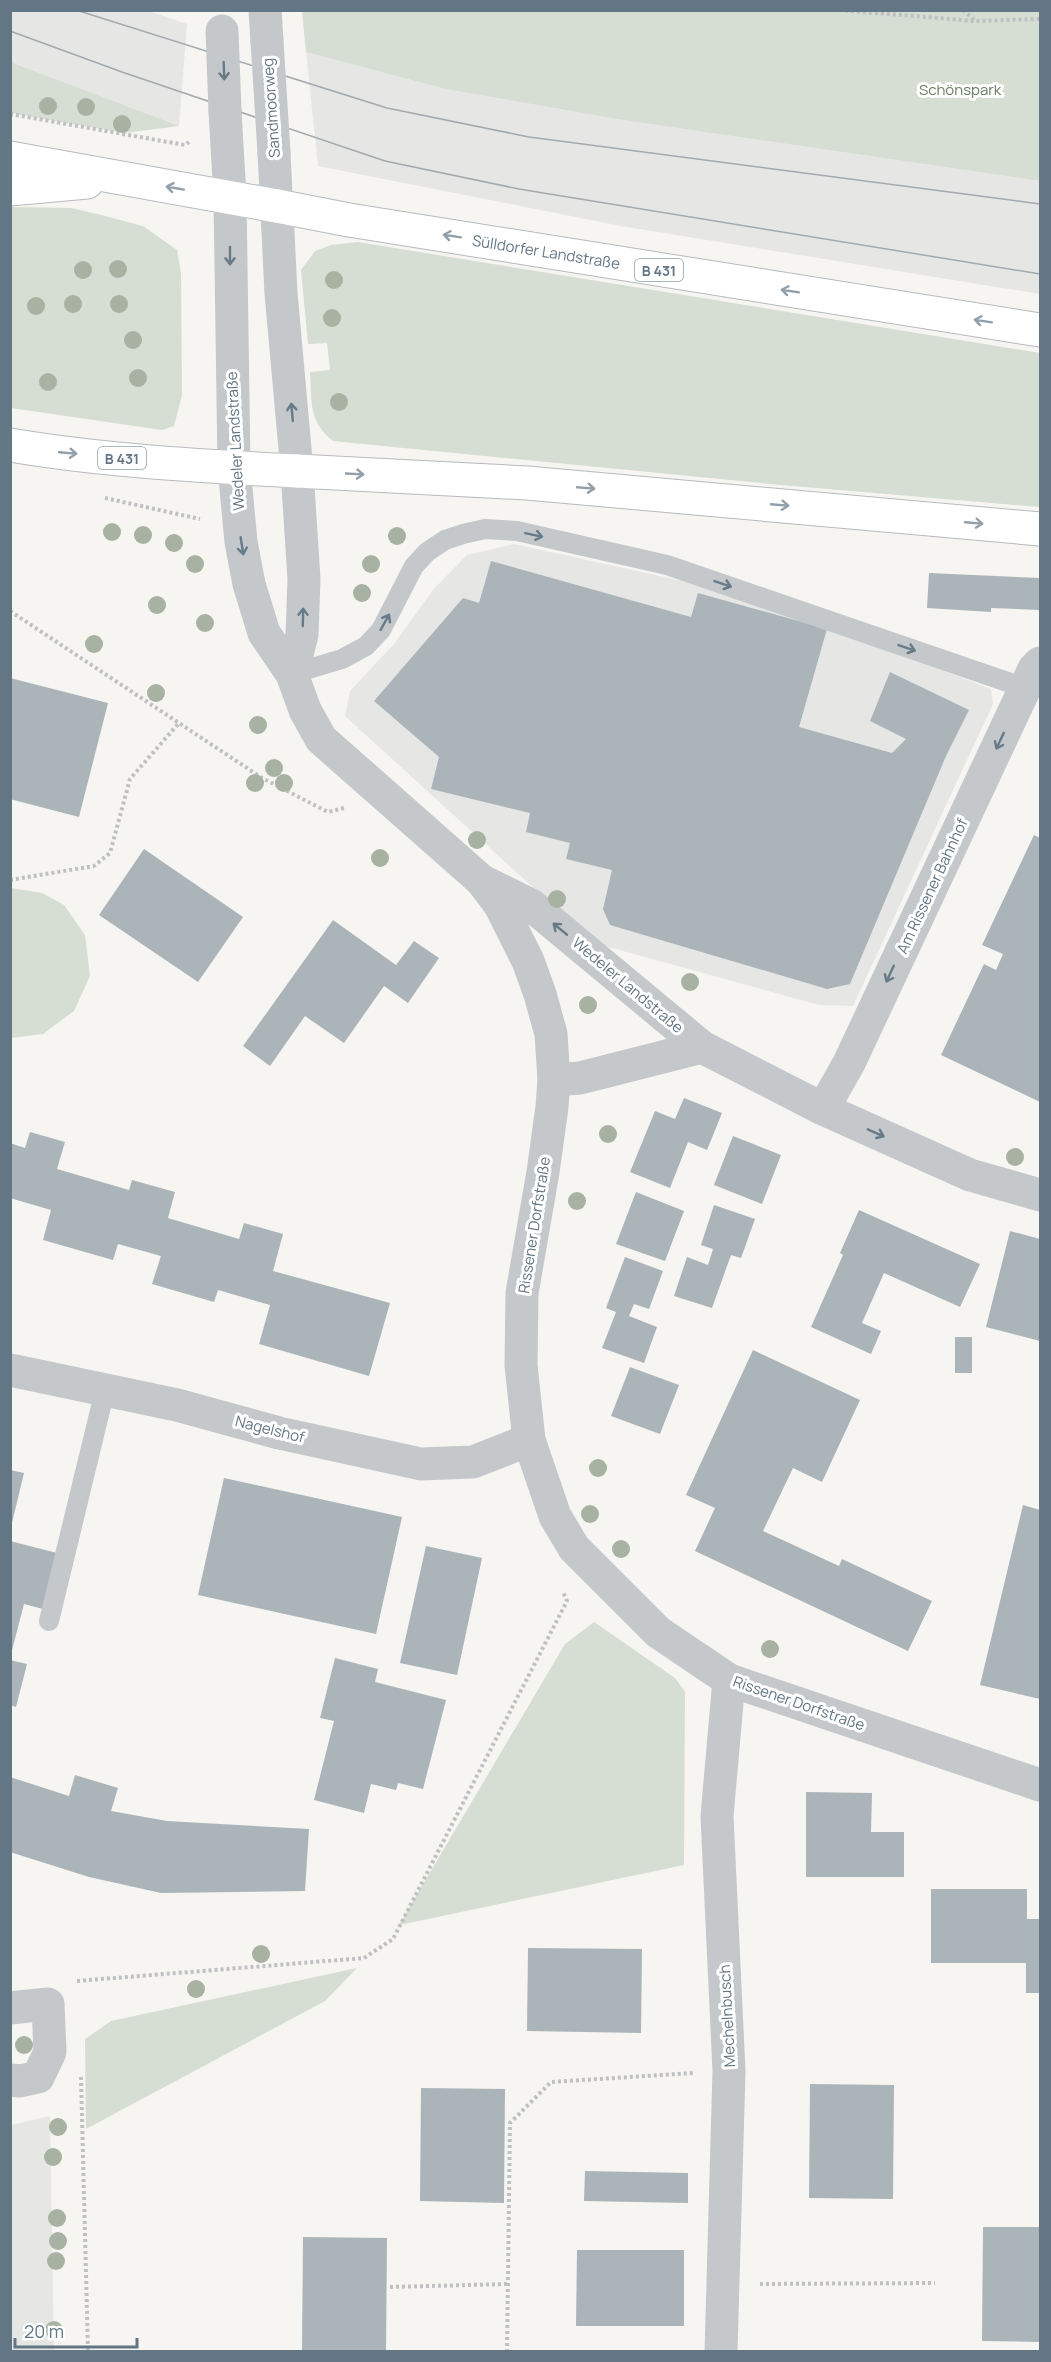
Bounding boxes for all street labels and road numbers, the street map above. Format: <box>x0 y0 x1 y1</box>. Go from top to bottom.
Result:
street label: Sandmoorweg <box>257 57 285 159</box>
street label: Sülldorfer Landstraße <box>471 229 622 274</box>
road number: B 431 <box>635 259 683 281</box>
street label: Wedeler Landstraße <box>221 371 249 511</box>
road number: B 431 <box>98 447 146 469</box>
street label: Am Rissener Bahnhof <box>891 814 973 957</box>
street label: Wedeler Landstraße <box>568 932 688 1038</box>
street label: Rissener Dorfstraße <box>513 1155 555 1295</box>
street label: Nagelshof <box>233 1410 308 1448</box>
street label: Rissener Dorfstraße <box>730 1671 868 1735</box>
street label: Mechelnbusch <box>714 1964 740 2068</box>

